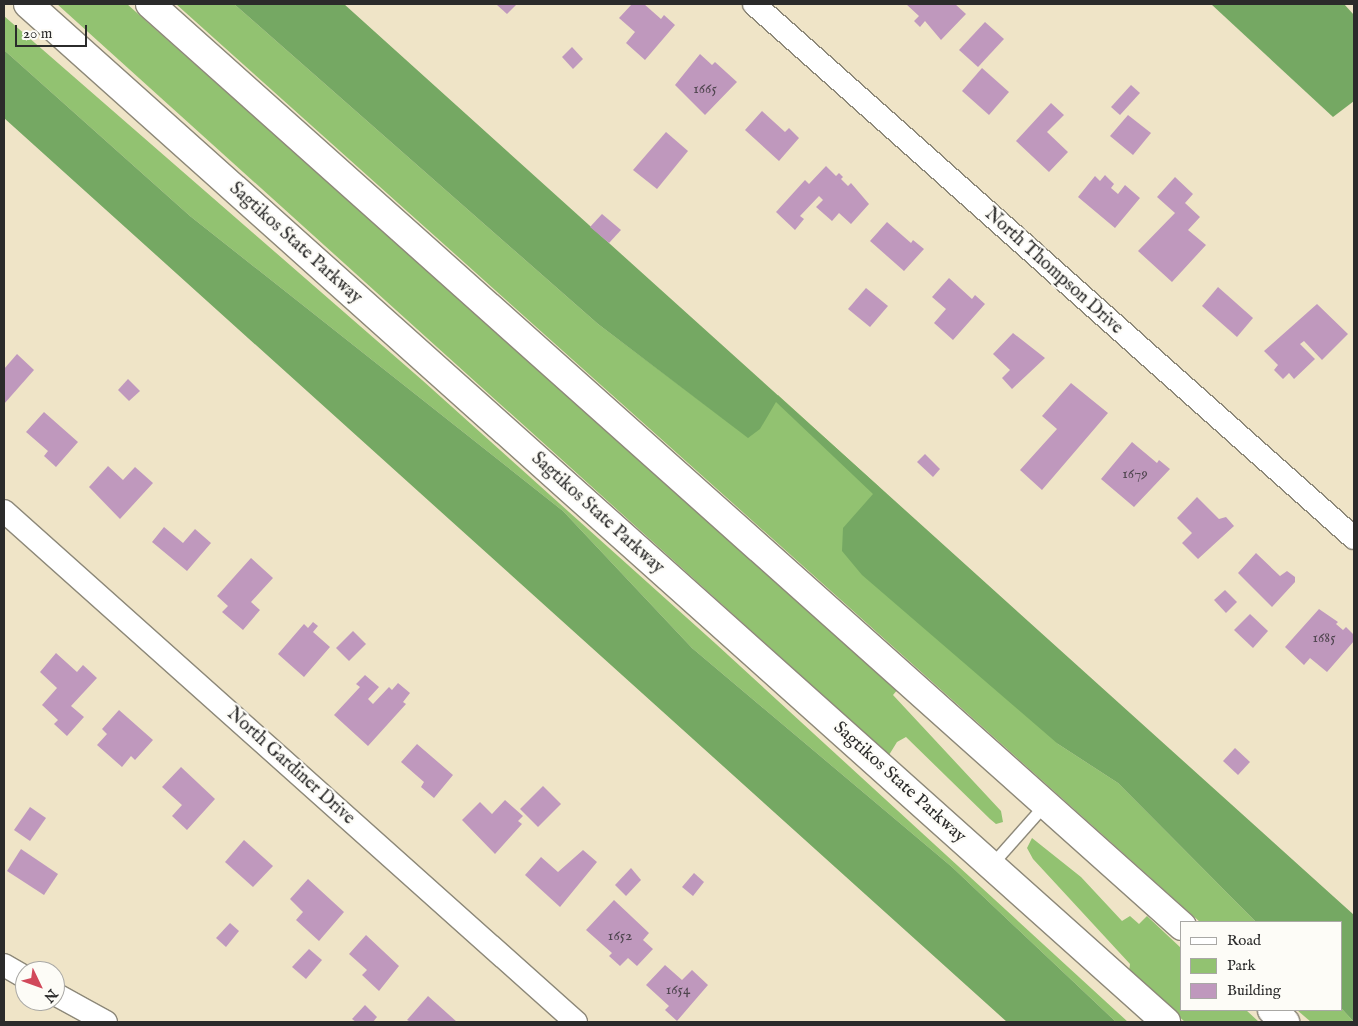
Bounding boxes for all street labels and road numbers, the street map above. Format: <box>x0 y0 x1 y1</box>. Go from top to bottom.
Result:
street label: Sagtikos State Parkway <box>224 179 366 309</box>
street label: North Thompson Drive <box>979 204 1127 340</box>
street label: Sagtikos State Parkway <box>526 449 668 579</box>
street label: North Gardiner Drive <box>222 704 358 830</box>
street label: Sagtikos State Parkway <box>828 718 970 848</box>

